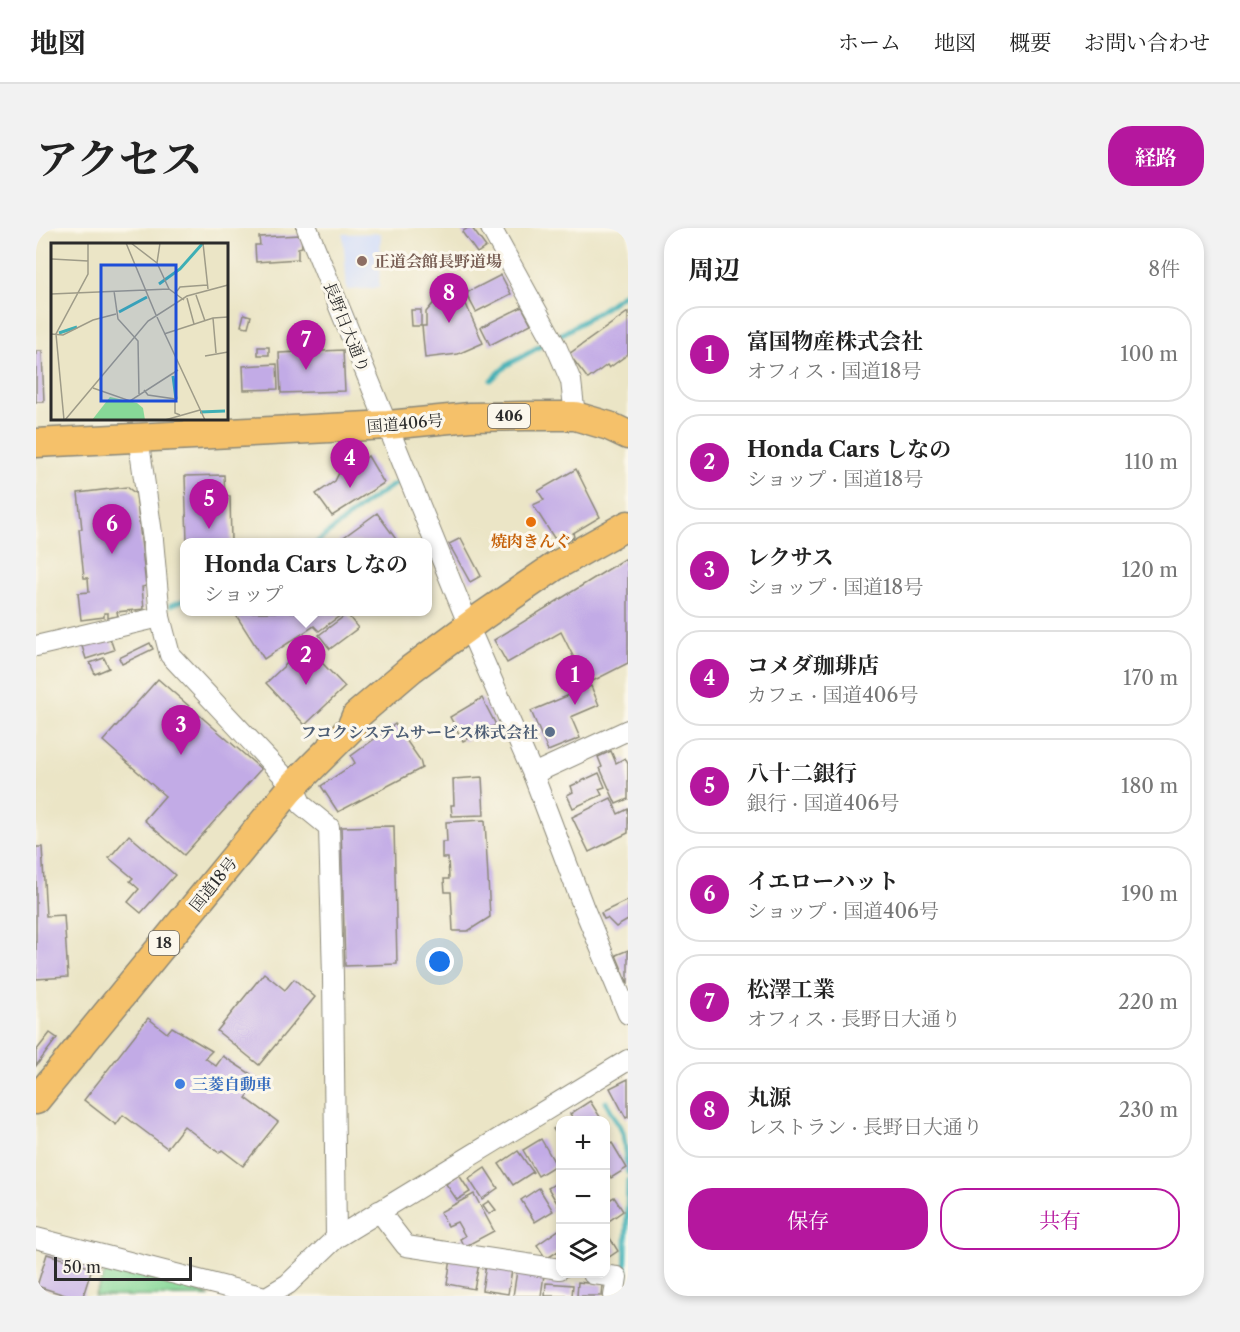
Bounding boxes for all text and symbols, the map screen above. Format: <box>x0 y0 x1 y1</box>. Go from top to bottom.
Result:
text: 地図 <box>30 26 86 60</box>
text: ホーム <box>838 30 901 55</box>
text: 地図 <box>934 30 976 55</box>
text: 概要 <box>1009 30 1051 55</box>
text: お問い合わせ <box>1084 30 1210 55</box>
button: 経路 <box>1108 126 1204 186</box>
text: アクセス <box>36 133 203 185</box>
inset map <box>51 243 228 420</box>
place label: 正道会館長野道場 <box>374 251 502 271</box>
marker: 正道会館長野道場 <box>355 254 369 268</box>
text: 周辺 <box>688 254 740 286</box>
text: 8件 <box>1148 257 1180 281</box>
pin: 8 <box>430 274 468 323</box>
street label: 長野日大通り <box>320 279 374 375</box>
pin: 7 <box>286 320 326 370</box>
text: 富国物産株式会社 <box>747 328 923 355</box>
text: 1 <box>705 342 714 366</box>
text: 100 m <box>1120 342 1178 366</box>
text: オフィス · 国道18号 <box>747 359 921 383</box>
road number: 406 <box>488 404 530 428</box>
street label: 国道406号 <box>366 410 444 436</box>
text: Honda Cars しなの <box>747 436 951 463</box>
pin: 4 <box>330 438 370 488</box>
text: 2 <box>704 450 715 474</box>
text: 110 m <box>1125 450 1178 474</box>
text: ショップ · 国道18号 <box>747 467 923 491</box>
pin: 5 <box>190 480 228 529</box>
pin: 6 <box>92 504 132 554</box>
marker: 焼肉きんぐ <box>524 515 538 529</box>
place label: 焼肉きんぐ <box>491 531 571 551</box>
popup <box>180 538 432 616</box>
text: レクサス <box>747 544 834 571</box>
text: Honda Cars しなの <box>204 551 408 578</box>
text: 3 <box>704 558 715 582</box>
text: 120 m <box>1121 558 1178 582</box>
text: ショップ · 国道18号 <box>747 575 923 599</box>
text: ショップ <box>204 582 284 606</box>
pin: 2 <box>286 636 326 685</box>
text: コメダ珈琲店 <box>747 652 879 679</box>
pin: 1 <box>556 656 594 705</box>
text: 4 <box>704 666 715 690</box>
text: 170 m <box>1123 666 1178 690</box>
text: カフェ · 国道406号 <box>747 683 918 707</box>
pin: 3 <box>162 706 200 755</box>
place label: フコクシステムサービス株式会社 <box>301 722 538 742</box>
marker: フコクシステムサービス株式会社 <box>543 725 557 739</box>
text: 八十二銀行 <box>747 760 857 787</box>
text: 5 <box>704 774 715 798</box>
text: 180 m <box>1121 774 1178 798</box>
text: 銀行 · 国道406号 <box>747 791 899 815</box>
street label: 国道18号 <box>185 853 241 915</box>
text: イエローハット <box>747 868 899 895</box>
text: 6 <box>704 882 715 906</box>
text: 190 m <box>1121 882 1178 906</box>
text: ショップ · 国道406号 <box>747 899 939 923</box>
road number: 18 <box>149 931 179 955</box>
your location <box>425 947 454 976</box>
text: 松澤工業 <box>747 976 835 1003</box>
text: 7 <box>704 990 715 1014</box>
text: 220 m <box>1118 990 1178 1014</box>
text: オフィス · 長野日大通り <box>747 1007 961 1031</box>
place label: 三菱自動車 <box>192 1074 272 1094</box>
marker: 三菱自動車 <box>173 1077 187 1091</box>
text: 丸源 <box>747 1084 791 1111</box>
text: 8 <box>703 1098 716 1122</box>
text: 230 m <box>1119 1098 1178 1122</box>
text: レストラン · 長野日大通り <box>747 1115 983 1139</box>
map controls <box>556 1116 610 1278</box>
button: + <box>556 1116 610 1170</box>
button: − <box>556 1170 610 1224</box>
button: 保存 <box>688 1188 928 1250</box>
button: 共有 <box>940 1188 1180 1250</box>
button: layers <box>556 1224 610 1278</box>
scale bar <box>54 1254 192 1282</box>
text: 50 m <box>63 1257 101 1277</box>

